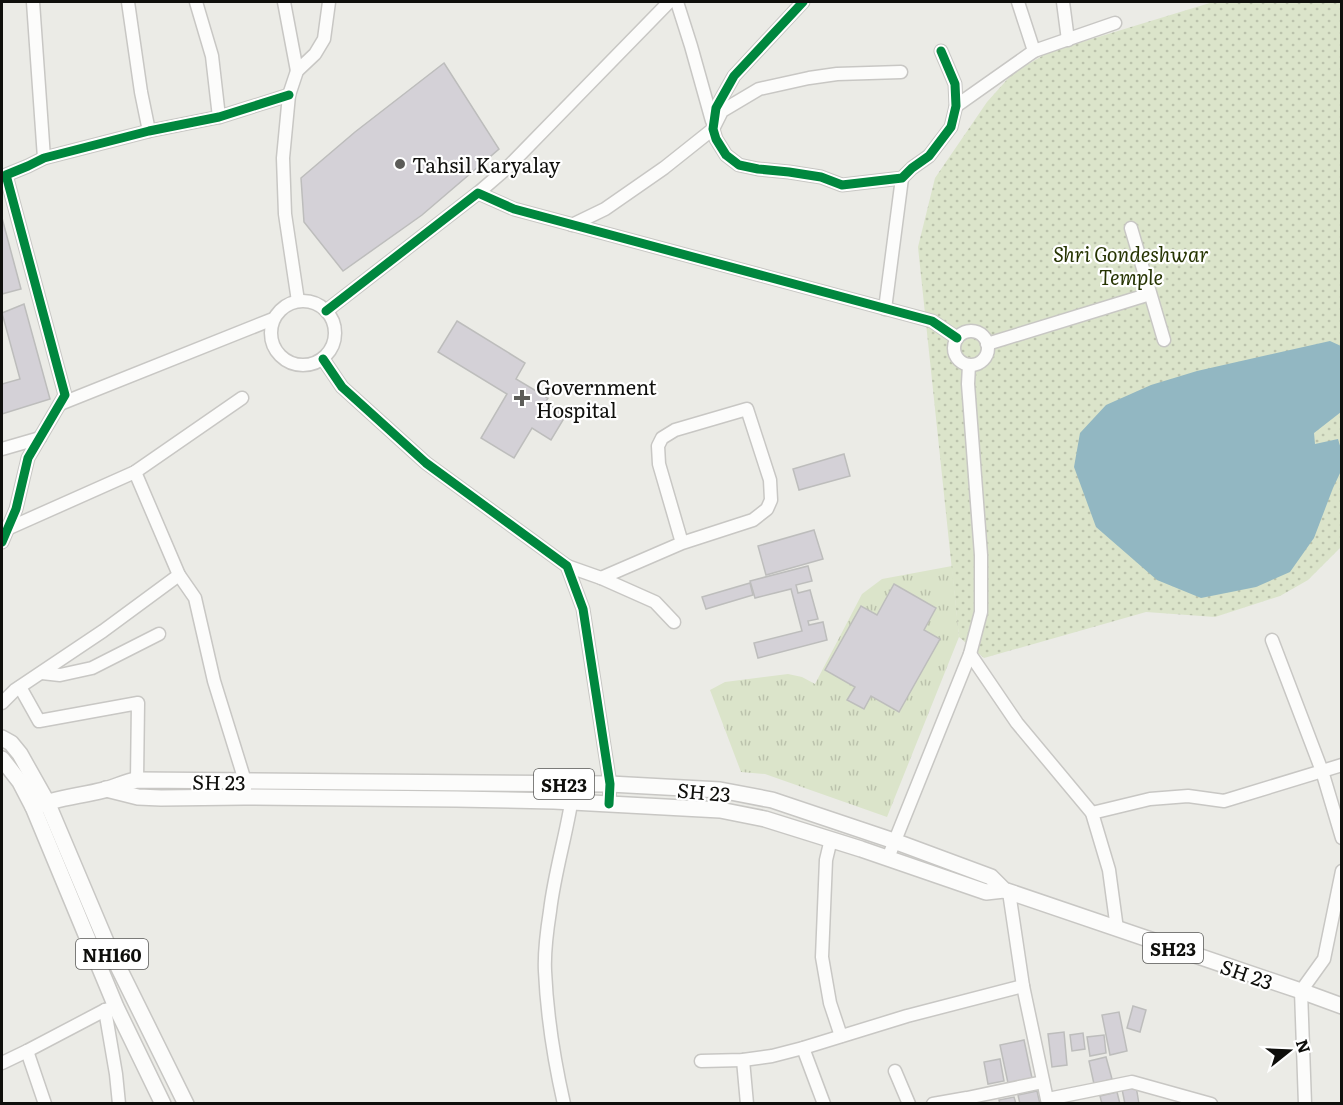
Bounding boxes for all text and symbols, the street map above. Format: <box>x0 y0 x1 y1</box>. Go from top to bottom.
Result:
place label: Tahsil Karyalay <box>412 149 561 179</box>
marker: Tahsil Karyalay <box>393 157 407 171</box>
park label: Shri Gondeshwar Temple <box>1053 238 1209 291</box>
place label: Government Hospital <box>536 371 657 424</box>
marker: Government Hospital <box>513 389 531 407</box>
street label: SH 23 <box>192 766 246 796</box>
road number: SH23 <box>534 769 594 799</box>
street label: SH 23 <box>676 774 732 808</box>
road number: SH23 <box>1143 933 1203 963</box>
road number: NH160 <box>76 939 148 969</box>
street label: SH 23 <box>1217 950 1277 996</box>
north arrow <box>1259 1021 1319 1081</box>
text: N <box>1291 1036 1318 1056</box>

